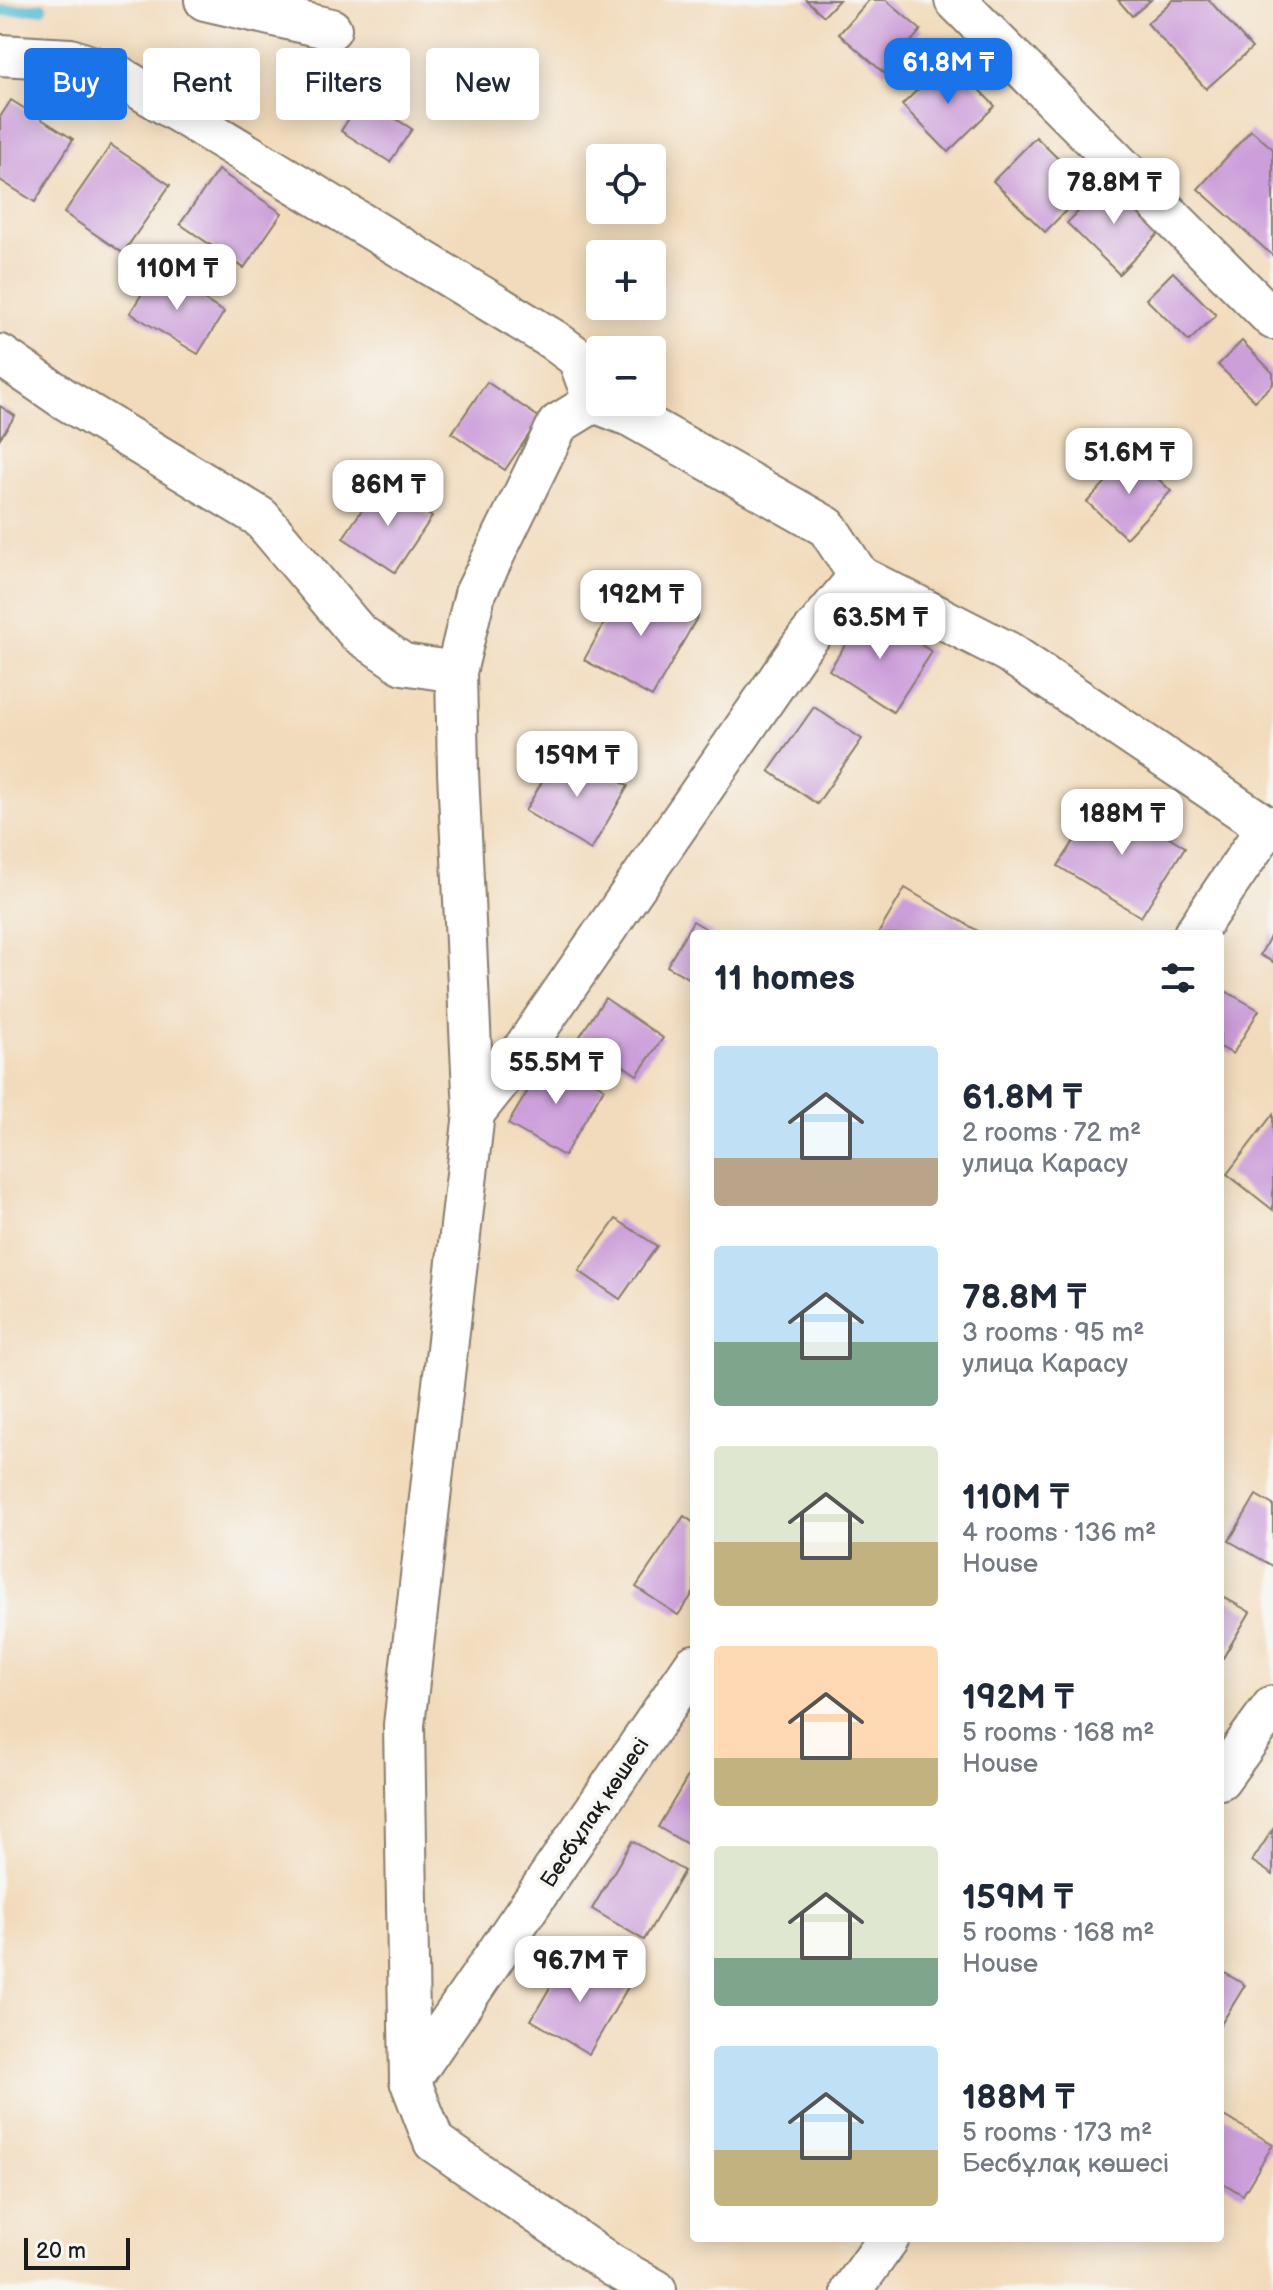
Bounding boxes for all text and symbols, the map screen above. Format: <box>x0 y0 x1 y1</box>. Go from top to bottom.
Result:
pin: 61.8M ₸ <box>874 38 1022 106</box>
chip: Buy <box>24 48 127 120</box>
chip: Rent <box>143 48 260 120</box>
chip: Filters <box>276 48 410 120</box>
chip: New <box>426 48 539 120</box>
text: 61.8M ₸ <box>902 48 994 79</box>
map controls <box>586 144 666 416</box>
button: locate <box>586 144 666 224</box>
pin: 78.8M ₸ <box>1040 158 1188 226</box>
text: 78.8M ₸ <box>1067 168 1161 199</box>
button: + <box>586 240 666 320</box>
pin: 110M ₸ <box>112 244 242 312</box>
text: 110M ₸ <box>136 254 218 285</box>
button: − <box>586 336 666 416</box>
pin: 51.6M ₸ <box>1055 428 1203 496</box>
text: 51.6M ₸ <box>1083 438 1175 469</box>
pin: 86M ₸ <box>332 460 444 528</box>
text: 86M ₸ <box>350 470 426 501</box>
pin: 192M ₸ <box>576 570 706 638</box>
text: 192M ₸ <box>598 580 684 611</box>
pin: 63.5M ₸ <box>806 593 954 661</box>
text: 63.5M ₸ <box>832 603 928 634</box>
pin: 159M ₸ <box>512 731 642 799</box>
text: 159M ₸ <box>535 741 619 772</box>
pin: 188M ₸ <box>1057 789 1187 857</box>
text: 188M ₸ <box>1079 799 1165 830</box>
icon: filters <box>1156 956 1200 1000</box>
text: 11 homes <box>714 958 855 999</box>
pin: 55.5M ₸ <box>482 1038 630 1106</box>
text: 55.5M ₸ <box>509 1048 603 1079</box>
text: 61.8M ₸ <box>962 1077 1082 1118</box>
icon: home <box>778 1078 874 1174</box>
text: 2 rooms · 72 m² <box>962 1118 1141 1149</box>
text: улица Карасу <box>962 1149 1128 1180</box>
text: 78.8M ₸ <box>962 1277 1086 1318</box>
icon: home <box>778 1278 874 1374</box>
text: 3 rooms · 95 m² <box>962 1318 1144 1349</box>
text: улица Карасу <box>962 1349 1128 1380</box>
text: 110M ₸ <box>962 1477 1069 1518</box>
icon: home <box>778 1478 874 1574</box>
text: 4 rooms · 136 m² <box>962 1518 1156 1549</box>
text: House <box>962 1549 1038 1580</box>
text: 192M ₸ <box>962 1677 1074 1718</box>
icon: home <box>778 1678 874 1774</box>
text: 5 rooms · 168 m² <box>962 1718 1155 1749</box>
street label: Бесбұлақ көшесі <box>535 1733 655 1893</box>
text: House <box>962 1749 1038 1780</box>
text: 159M ₸ <box>962 1877 1073 1918</box>
icon: home <box>778 1878 874 1974</box>
text: 5 rooms · 168 m² <box>962 1918 1155 1949</box>
pin: 96.7M ₸ <box>506 1936 654 2004</box>
text: 96.7M ₸ <box>533 1946 627 1977</box>
text: House <box>962 1949 1038 1980</box>
text: 188M ₸ <box>962 2077 1074 2118</box>
icon: home <box>778 2078 874 2174</box>
text: 5 rooms · 173 m² <box>962 2118 1152 2149</box>
text: Бесбұлақ көшесі <box>962 2149 1169 2180</box>
scale bar <box>24 2234 130 2270</box>
text: 20 m <box>36 2238 86 2265</box>

